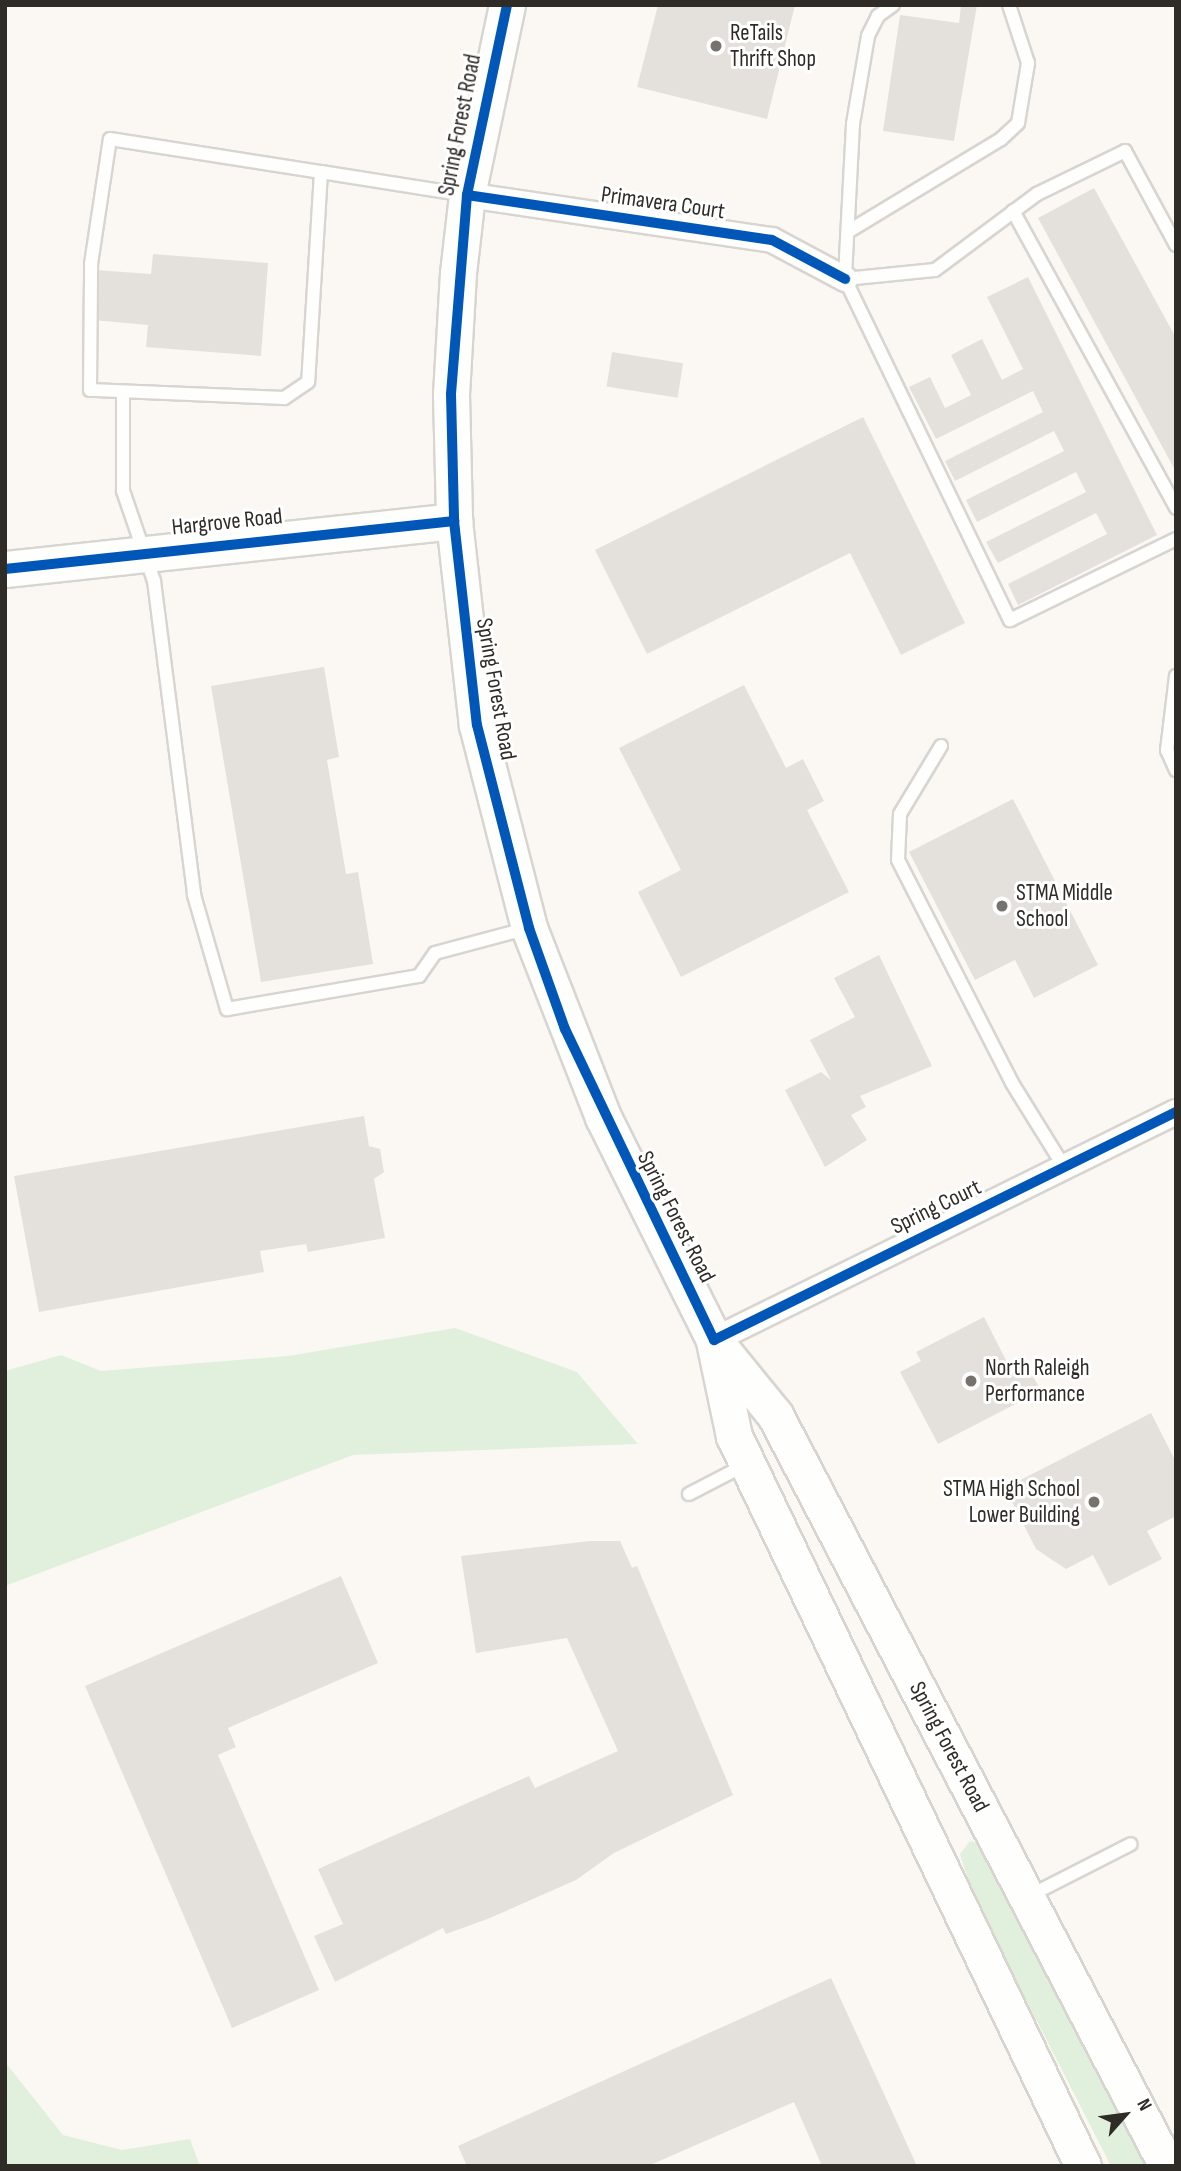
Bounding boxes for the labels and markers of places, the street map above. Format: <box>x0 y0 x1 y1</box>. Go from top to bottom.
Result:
place label: ReTails Thrift Shop <box>730 19 816 73</box>
marker: ReTails Thrift Shop <box>708 38 724 54</box>
place label: STMA Middle School <box>1016 879 1113 933</box>
marker: STMA Middle School <box>994 898 1010 914</box>
place label: North Raleigh Performance <box>985 1354 1090 1408</box>
marker: North Raleigh Performance <box>963 1373 979 1389</box>
place label: STMA High School Lower Building <box>943 1475 1080 1529</box>
marker: STMA High School Lower Building <box>1086 1494 1102 1510</box>

